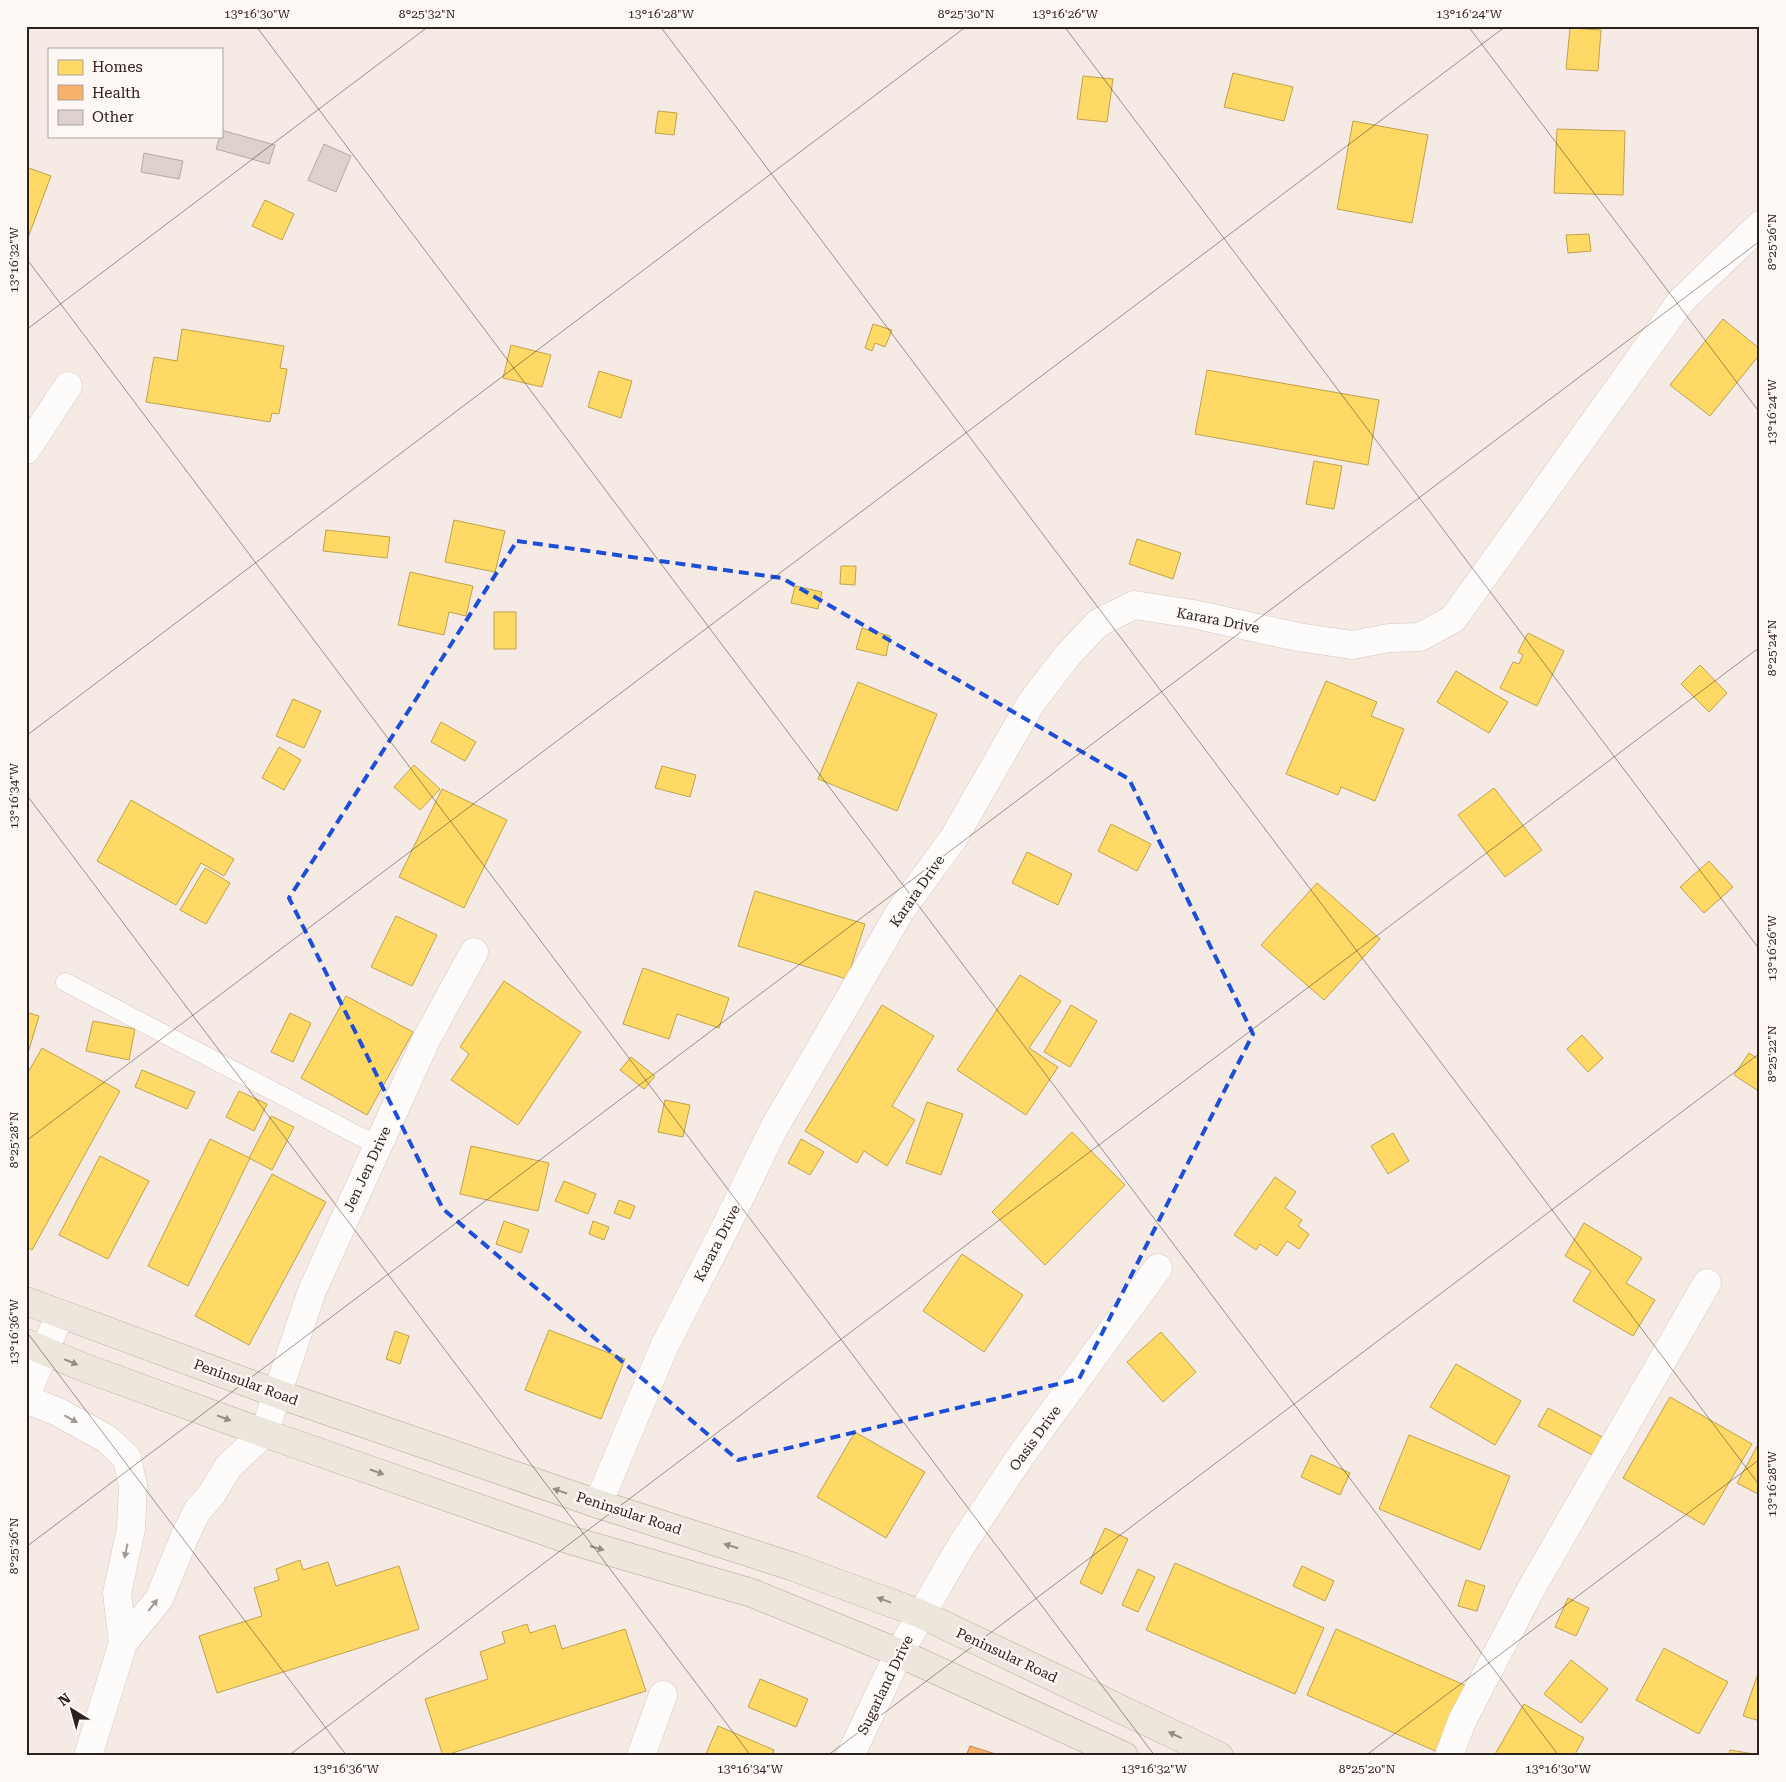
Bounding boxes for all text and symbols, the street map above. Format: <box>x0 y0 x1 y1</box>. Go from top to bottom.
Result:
text: 13°16'30"W <box>224 7 291 21</box>
text: 8°25'32"N <box>399 7 456 21</box>
text: 13°16'28"W <box>628 7 695 21</box>
text: 8°25'30"N <box>938 7 995 21</box>
text: 13°16'26"W <box>1032 7 1099 21</box>
text: 13°16'24"W <box>1436 7 1503 21</box>
legend <box>48 48 222 138</box>
text: Homes <box>92 58 143 76</box>
text: Health <box>92 84 141 102</box>
text: Other <box>92 108 134 126</box>
text: 8°25'26"N <box>1765 213 1779 270</box>
text: 13°16'32"W <box>7 226 21 293</box>
text: 13°16'24"W <box>1765 378 1779 445</box>
street label: Karara Drive <box>1175 604 1261 636</box>
text: 8°25'24"N <box>1765 619 1779 676</box>
text: 13°16'34"W <box>7 762 21 829</box>
street label: Karara Drive <box>886 852 948 930</box>
text: 13°16'26"W <box>1765 914 1779 981</box>
text: 8°25'22"N <box>1765 1025 1779 1082</box>
text: 8°25'28"N <box>7 1111 21 1168</box>
street label: Jen Jen Drive <box>340 1123 394 1214</box>
street label: Karara Drive <box>691 1202 743 1284</box>
text: 13°16'36"W <box>7 1298 21 1365</box>
street label: Peninsular Road <box>192 1356 300 1408</box>
one-way arrow <box>64 1358 78 1366</box>
street label: Oasis Drive <box>1006 1402 1064 1474</box>
one-way arrow <box>64 1414 77 1423</box>
one-way arrow <box>217 1414 232 1422</box>
text: 13°16'28"W <box>1765 1450 1779 1517</box>
one-way arrow <box>370 1468 385 1476</box>
one-way arrow <box>552 1486 567 1494</box>
street label: Peninsular Road <box>574 1488 684 1538</box>
text: 8°25'26"N <box>7 1517 21 1574</box>
one-way arrow <box>724 1542 739 1550</box>
one-way arrow <box>122 1543 130 1558</box>
one-way arrow <box>589 1545 604 1553</box>
one-way arrow <box>877 1596 892 1604</box>
one-way arrow <box>148 1599 159 1612</box>
street label: Peninsular Road <box>954 1625 1060 1685</box>
street label: Sugarland Drive <box>854 1632 916 1737</box>
north arrow <box>48 1684 98 1734</box>
text: N <box>55 1690 73 1709</box>
one-way arrow <box>1168 1731 1182 1739</box>
text: 13°16'36"W <box>313 1762 380 1776</box>
text: 13°16'34"W <box>717 1762 784 1776</box>
text: 13°16'32"W <box>1121 1762 1188 1776</box>
text: 8°25'20"N <box>1339 1762 1396 1776</box>
text: 13°16'30"W <box>1525 1762 1592 1776</box>

